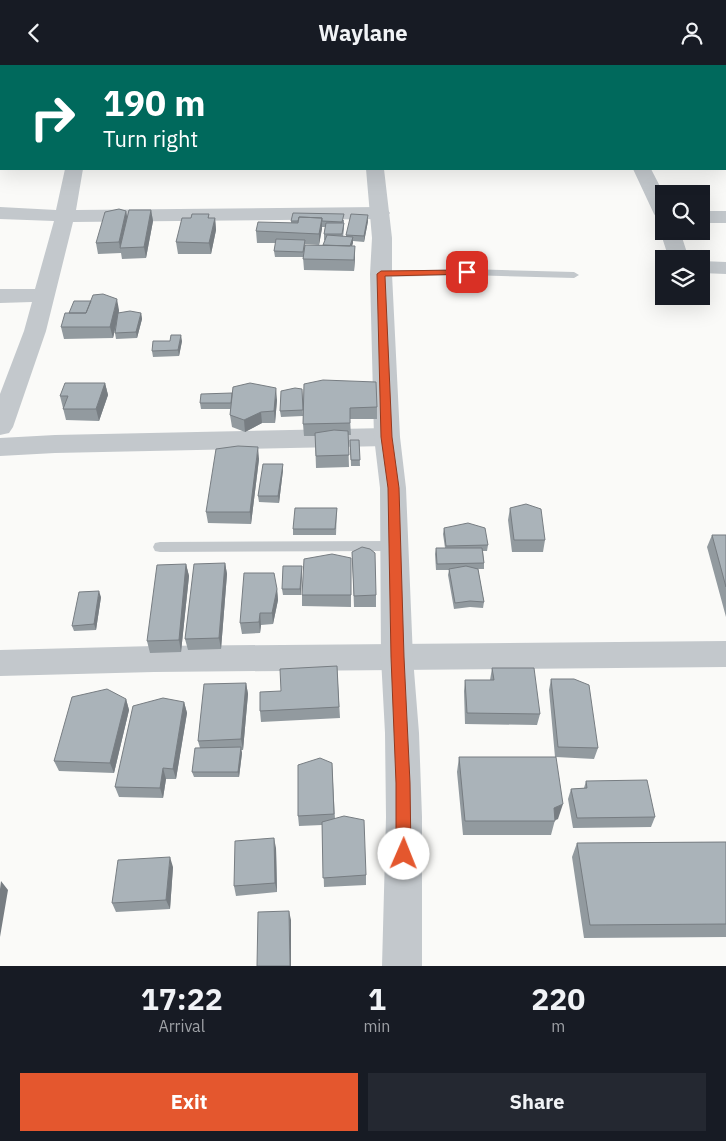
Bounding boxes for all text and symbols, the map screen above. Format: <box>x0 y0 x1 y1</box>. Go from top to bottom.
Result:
text: Waylane <box>318 18 408 47</box>
icon: back <box>20 19 48 47</box>
icon: person <box>678 19 706 47</box>
text: 190 m <box>103 80 206 126</box>
icon: right <box>20 85 85 150</box>
text: Turn right <box>103 124 198 153</box>
map controls <box>655 185 710 305</box>
button: search <box>655 185 710 240</box>
button: layers <box>655 250 710 305</box>
pin <box>446 251 488 293</box>
icon: arrive <box>453 258 481 286</box>
position arrow <box>377 827 429 879</box>
text: 17:22 <box>141 979 223 1018</box>
text: 1 <box>368 979 386 1018</box>
text: 220 <box>531 979 585 1018</box>
text: Arrival <box>158 1016 205 1036</box>
text: min <box>363 1016 390 1036</box>
text: m <box>551 1016 565 1036</box>
button: Exit <box>20 1073 358 1131</box>
button: Share <box>368 1073 706 1131</box>

